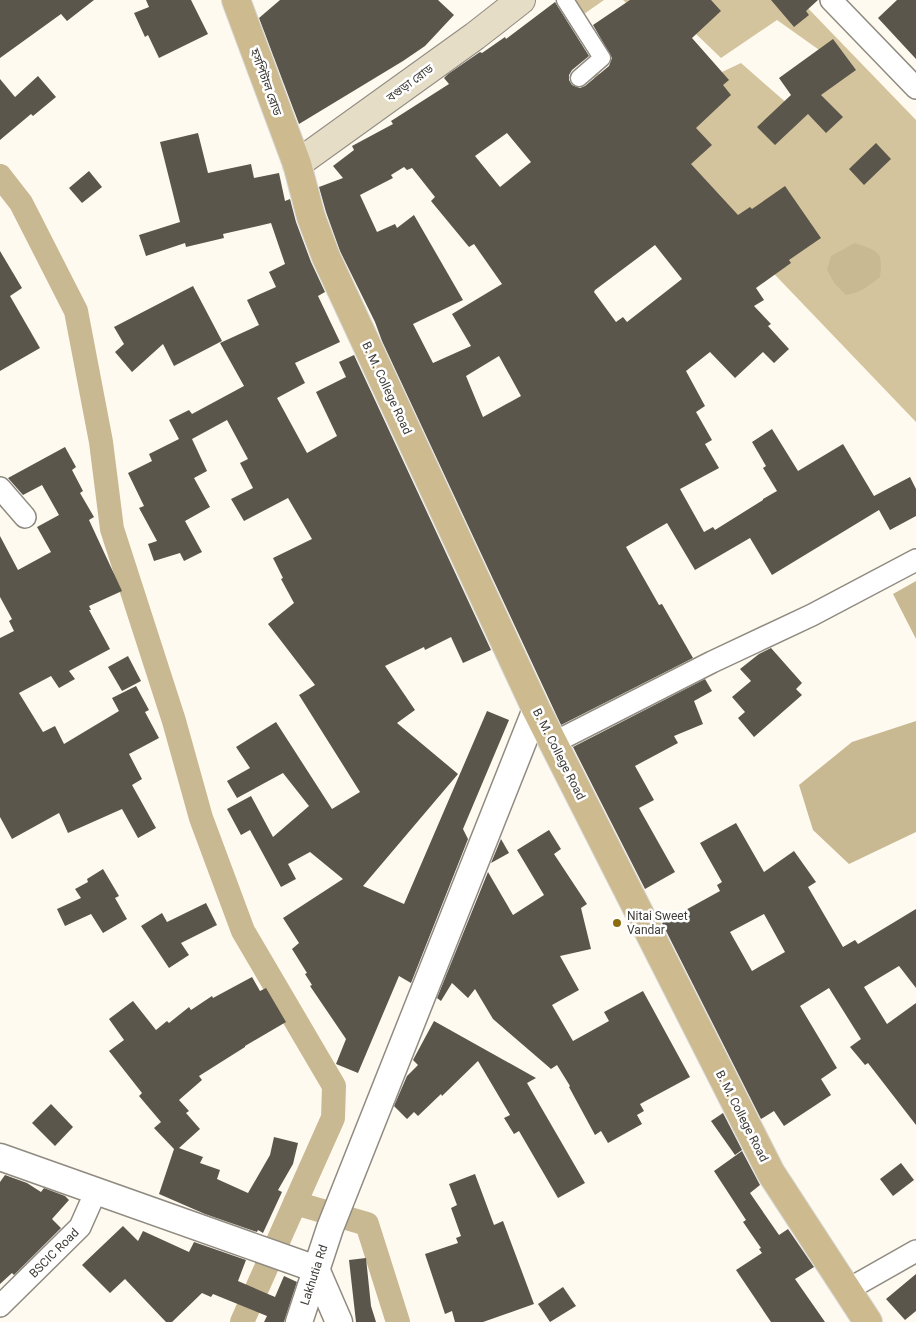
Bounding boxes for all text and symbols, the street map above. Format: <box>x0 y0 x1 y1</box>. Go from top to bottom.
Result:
street label: হসপিটাল রোড <box>247 45 286 118</box>
street label: বগুড়া রোড <box>383 61 436 105</box>
street label: B. M. College Road <box>359 339 415 437</box>
street label: B. M. College Road <box>530 706 588 802</box>
place label: Nitai Sweet Vandar <box>627 909 688 937</box>
marker: Nitai Sweet Vandar <box>611 917 623 929</box>
street label: B. M. College Road <box>713 1068 771 1164</box>
street label: BSCIC Road <box>26 1225 82 1281</box>
street label: Lakhutia Rd <box>298 1243 330 1307</box>

